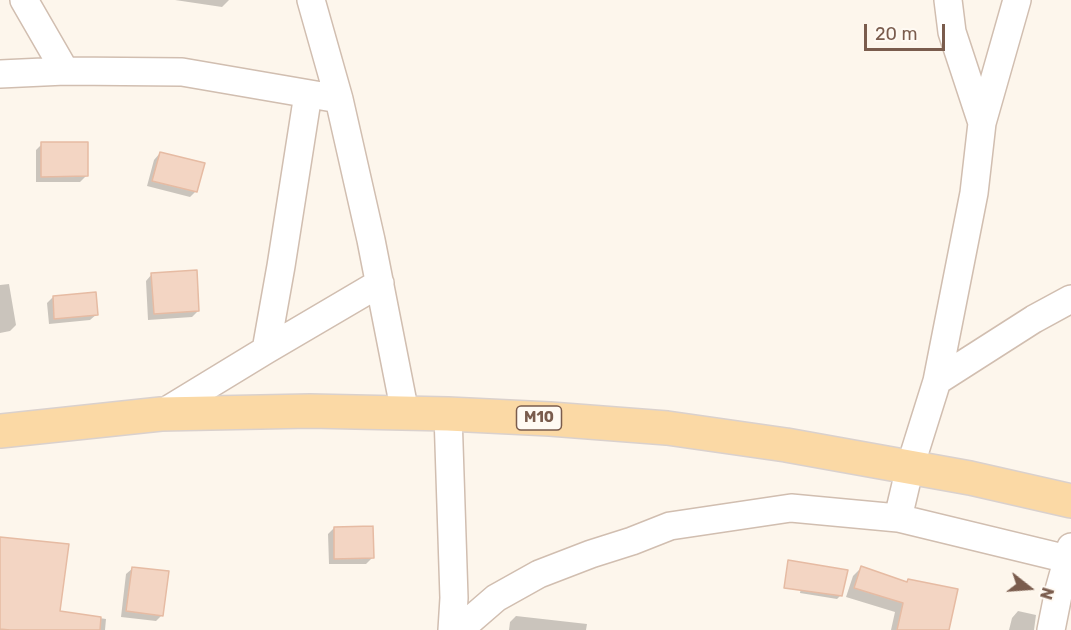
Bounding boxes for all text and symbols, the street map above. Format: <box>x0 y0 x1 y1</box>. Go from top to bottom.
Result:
scale bar <box>867 12 948 50</box>
text: 20 m <box>875 23 917 45</box>
road number: M10 <box>516 406 562 430</box>
north arrow <box>999 558 1059 618</box>
text: N <box>1036 585 1057 602</box>

